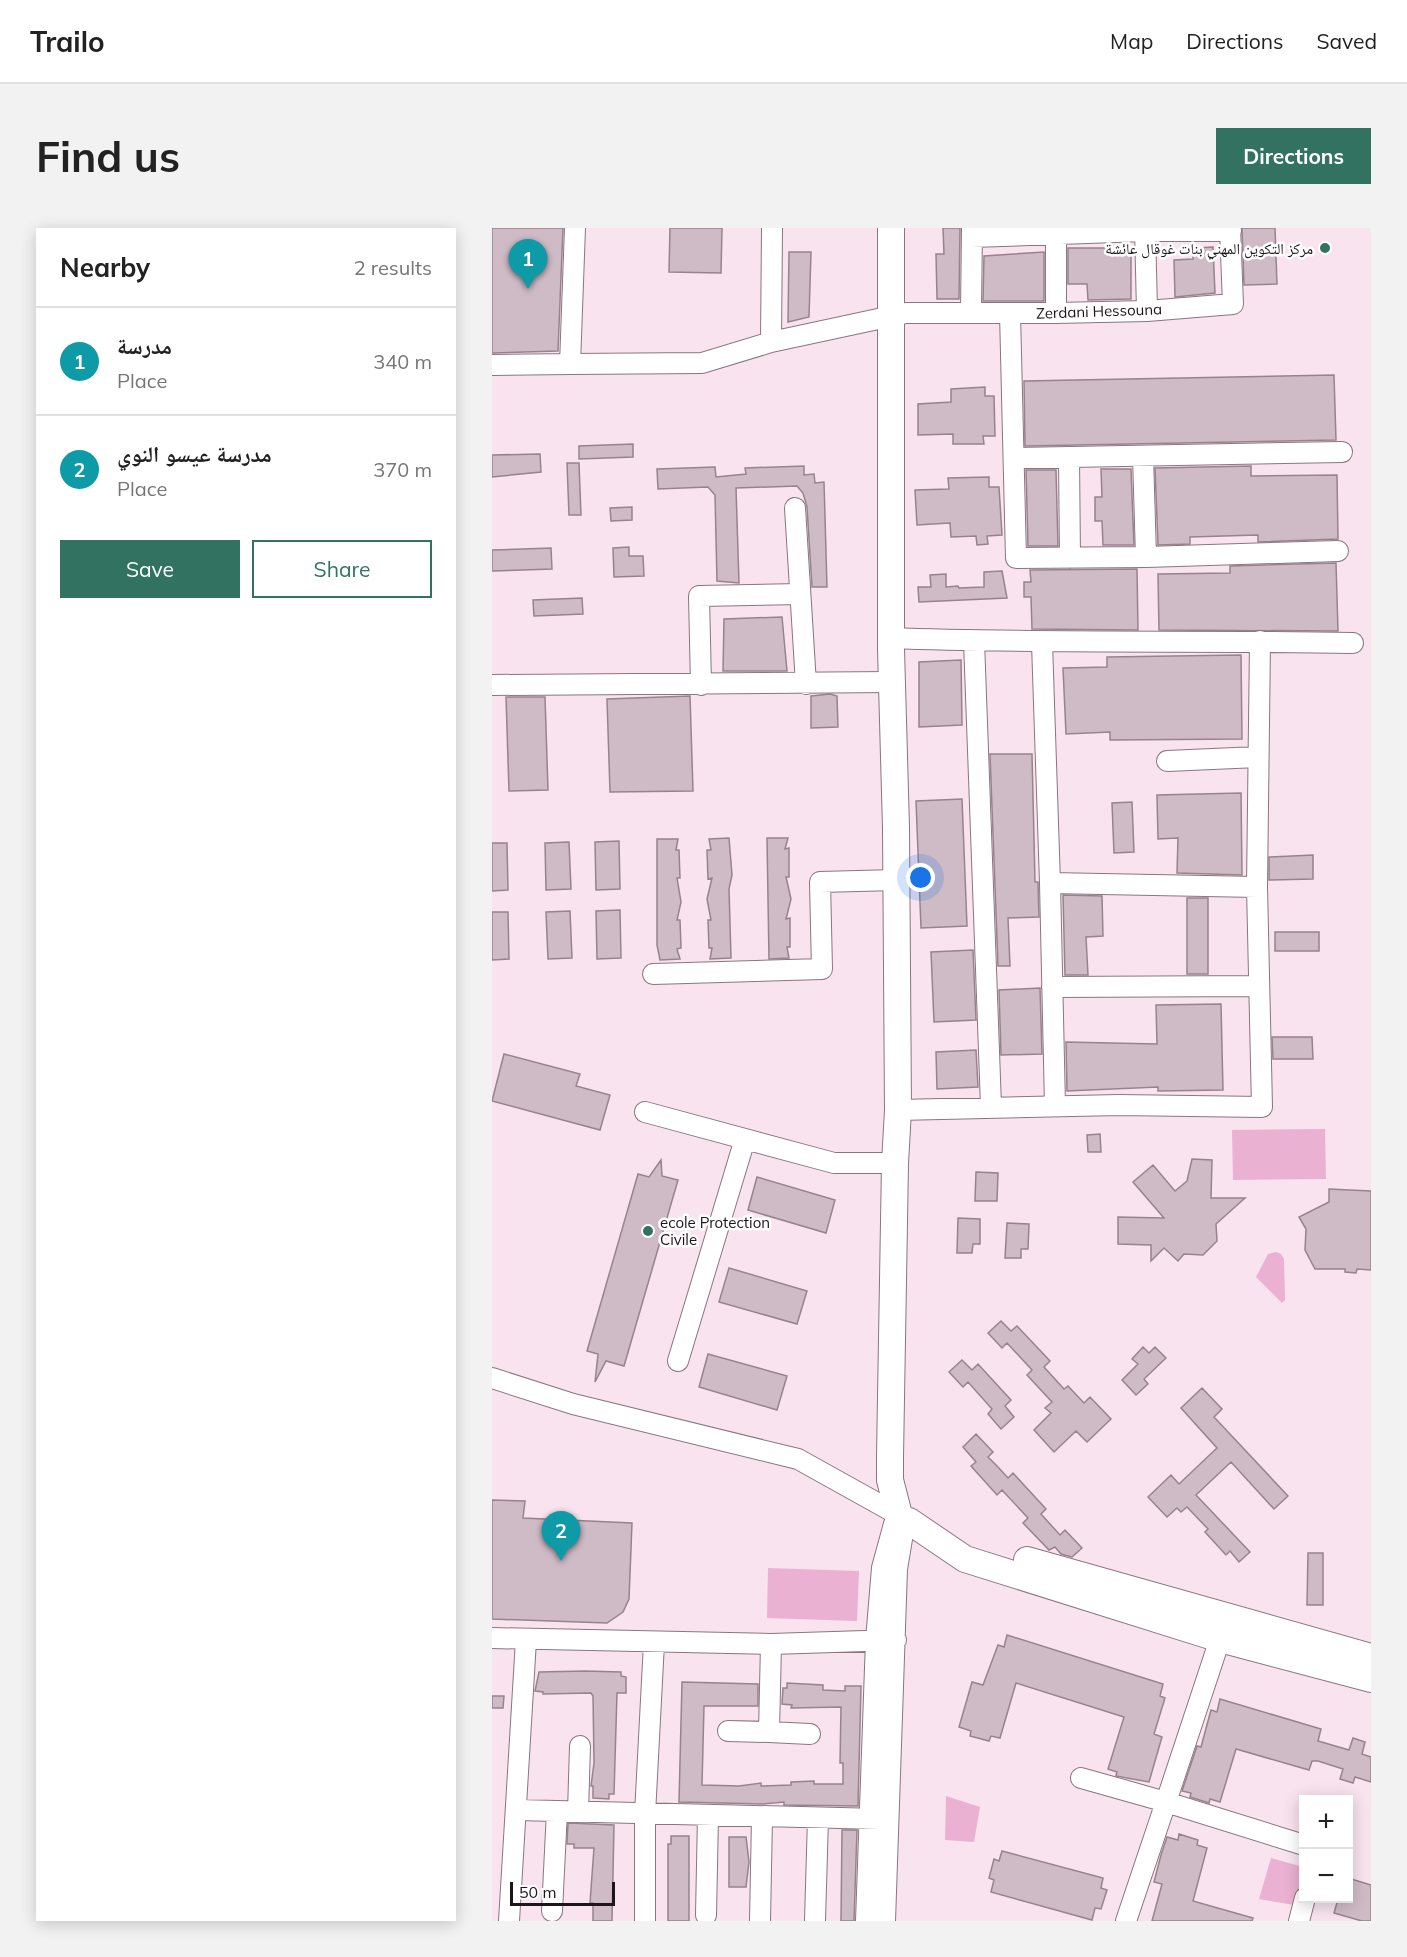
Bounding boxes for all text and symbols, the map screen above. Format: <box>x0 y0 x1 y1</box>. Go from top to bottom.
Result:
text: Trailo <box>30 24 105 59</box>
text: Map <box>1110 28 1153 54</box>
text: Directions <box>1186 28 1283 54</box>
text: Saved <box>1316 28 1377 54</box>
button: Directions <box>1216 128 1371 184</box>
text: Find us <box>36 130 180 183</box>
pin: 1 <box>508 239 548 289</box>
place label: مركز التكوين المهني بنات غوقال عائشة <box>1105 239 1313 260</box>
marker: مركز التكوين المهني بنات غوقال عائشة <box>1318 241 1332 255</box>
text: Nearby <box>60 251 150 284</box>
text: 2 results <box>354 255 432 280</box>
street label: Zerdani Hessouna <box>1036 299 1162 323</box>
text: مدرسة <box>117 332 172 360</box>
text: 1 <box>74 349 86 374</box>
text: 340 m <box>373 349 432 374</box>
text: Place <box>117 368 167 393</box>
text: مدرسة عيسو النوي <box>117 440 272 468</box>
text: 2 <box>74 457 86 482</box>
text: 370 m <box>373 457 432 482</box>
text: Place <box>117 476 167 501</box>
button: Save <box>60 540 240 598</box>
button: Share <box>252 540 432 598</box>
your location <box>906 863 935 892</box>
place label: ecole Protection Civile <box>660 1213 770 1249</box>
marker: ecole Protection Civile <box>641 1224 655 1238</box>
pin: 2 <box>542 1512 580 1561</box>
map controls <box>1299 1795 1353 1903</box>
button: + <box>1299 1795 1353 1849</box>
button: − <box>1299 1849 1353 1903</box>
scale bar <box>510 1879 615 1906</box>
text: 50 m <box>519 1882 556 1902</box>

